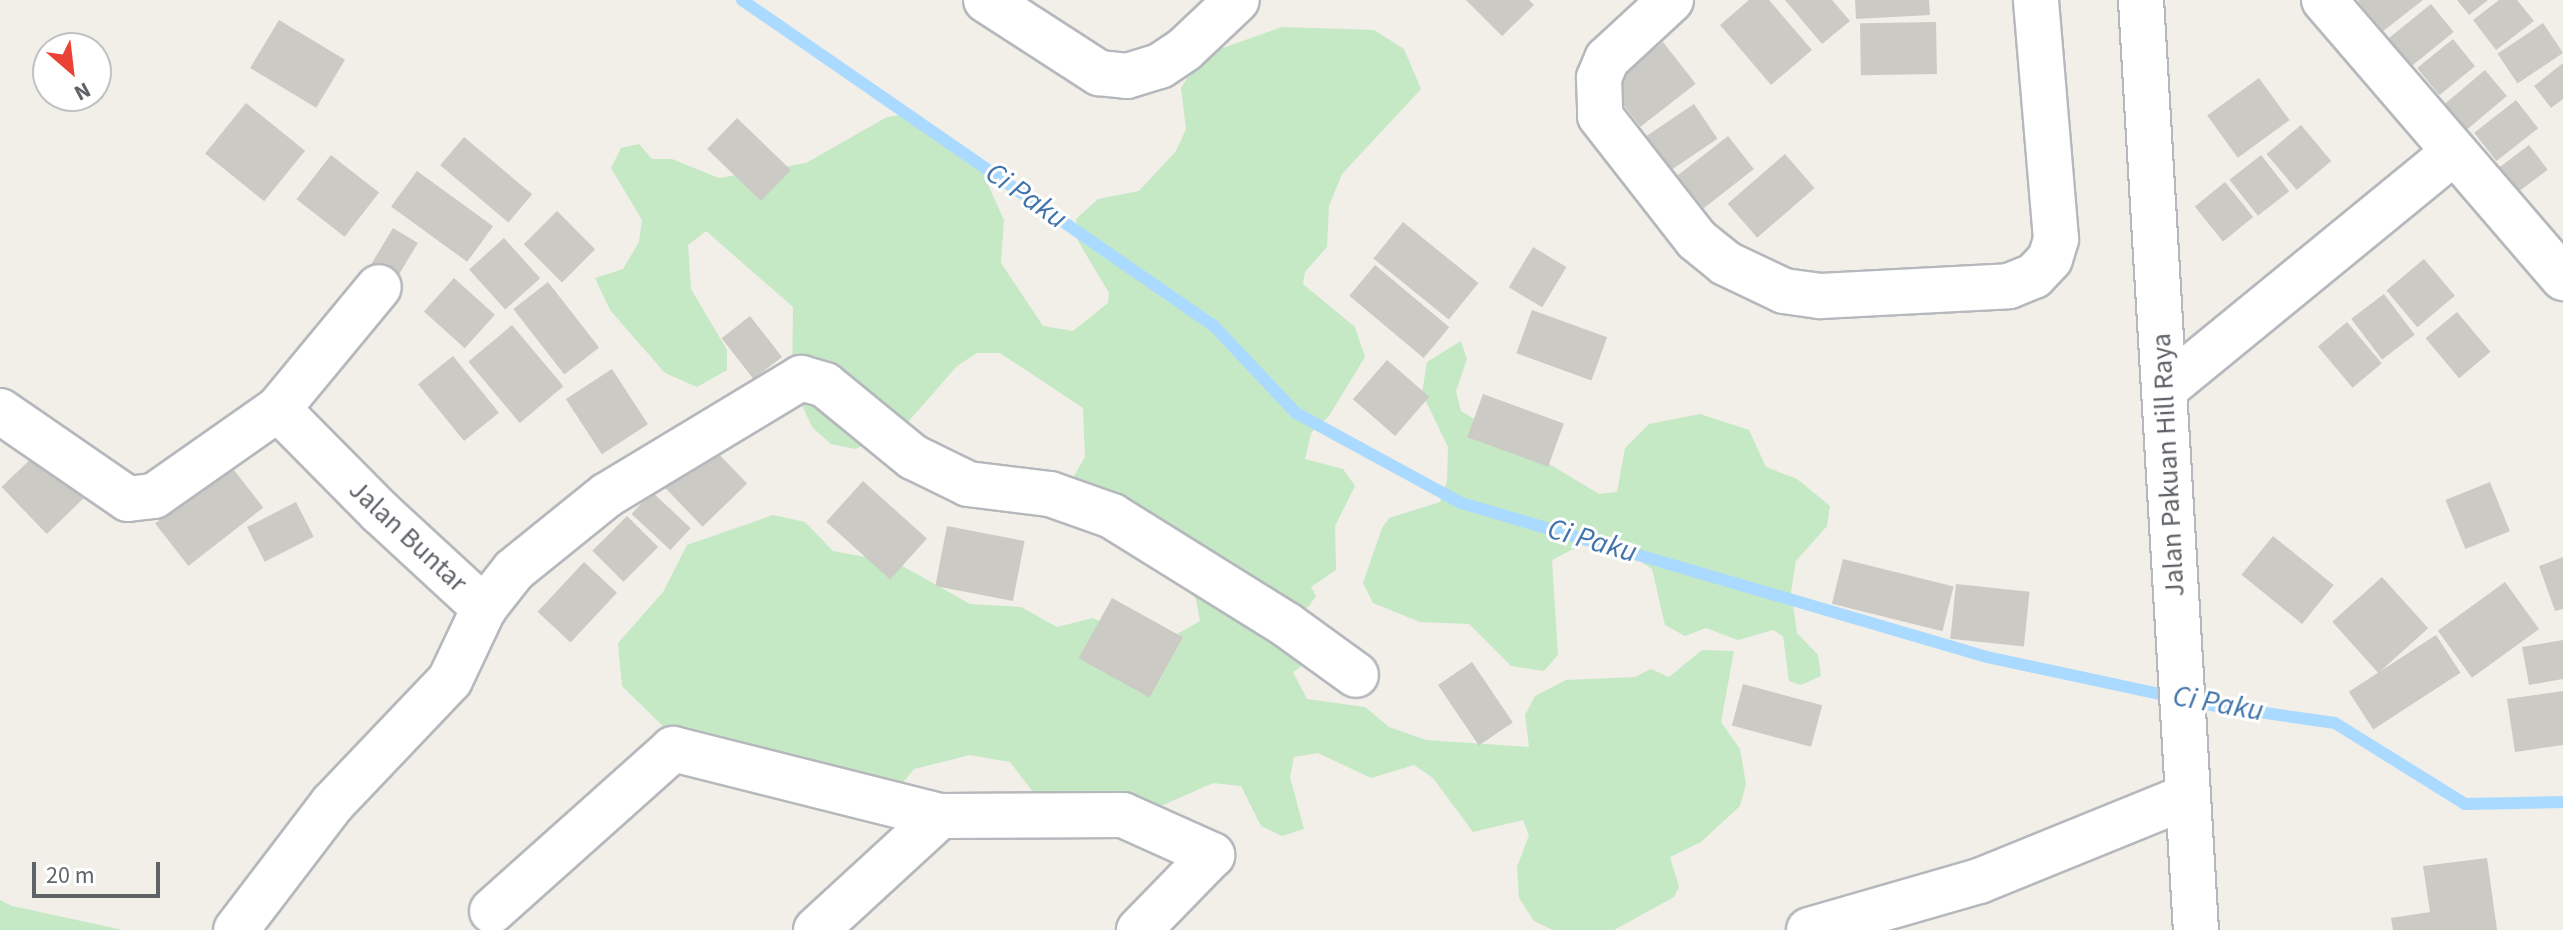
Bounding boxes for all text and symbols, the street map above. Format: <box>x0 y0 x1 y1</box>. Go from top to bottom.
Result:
north arrow <box>32 32 112 112</box>
text: N <box>68 74 96 109</box>
water label: Ci Paku <box>978 155 1074 237</box>
street label: Jalan Pakuan Hill Raya <box>2144 332 2192 598</box>
street label: Jalan Buntar <box>342 473 474 599</box>
water label: Ci Paku <box>1543 511 1641 571</box>
water label: Ci Paku <box>2170 678 2266 730</box>
scale bar <box>36 846 164 896</box>
text: 20 m <box>46 858 95 893</box>

